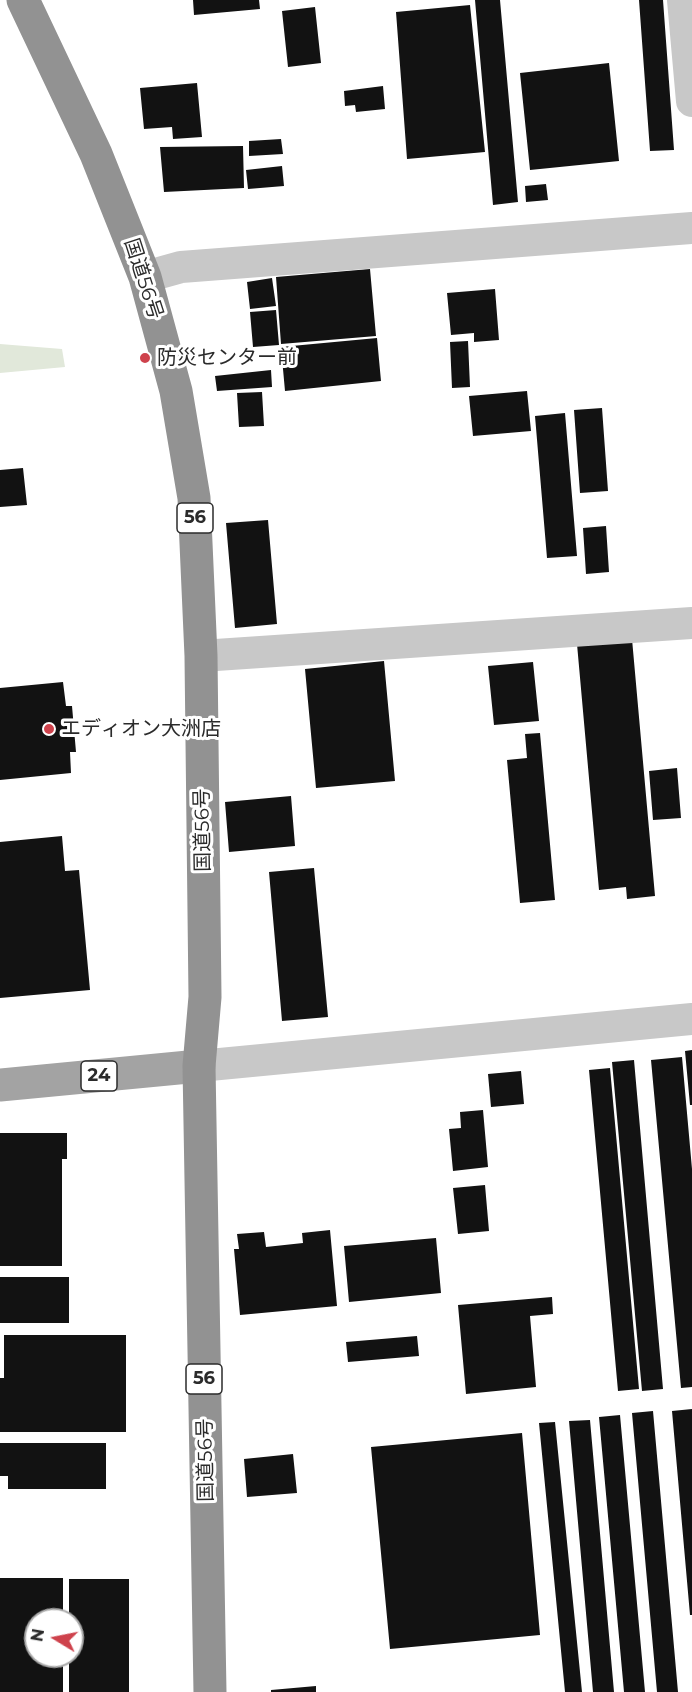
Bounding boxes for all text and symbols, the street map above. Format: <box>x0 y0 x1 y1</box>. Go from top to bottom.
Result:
street label: 国道56号 <box>119 236 167 322</box>
place label: 防災センター前 <box>157 346 297 370</box>
marker: 防災センター前 <box>138 351 152 365</box>
road number: 56 <box>177 503 213 533</box>
place label: エディオン大洲店 <box>61 717 221 741</box>
marker: エディオン大洲店 <box>42 722 56 736</box>
street label: 国道56号 <box>190 788 216 872</box>
road number: 24 <box>81 1061 117 1091</box>
road number: 56 <box>186 1364 222 1394</box>
street label: 国道56号 <box>193 1418 219 1502</box>
north arrow <box>24 1608 84 1668</box>
text: N <box>27 1627 48 1643</box>

